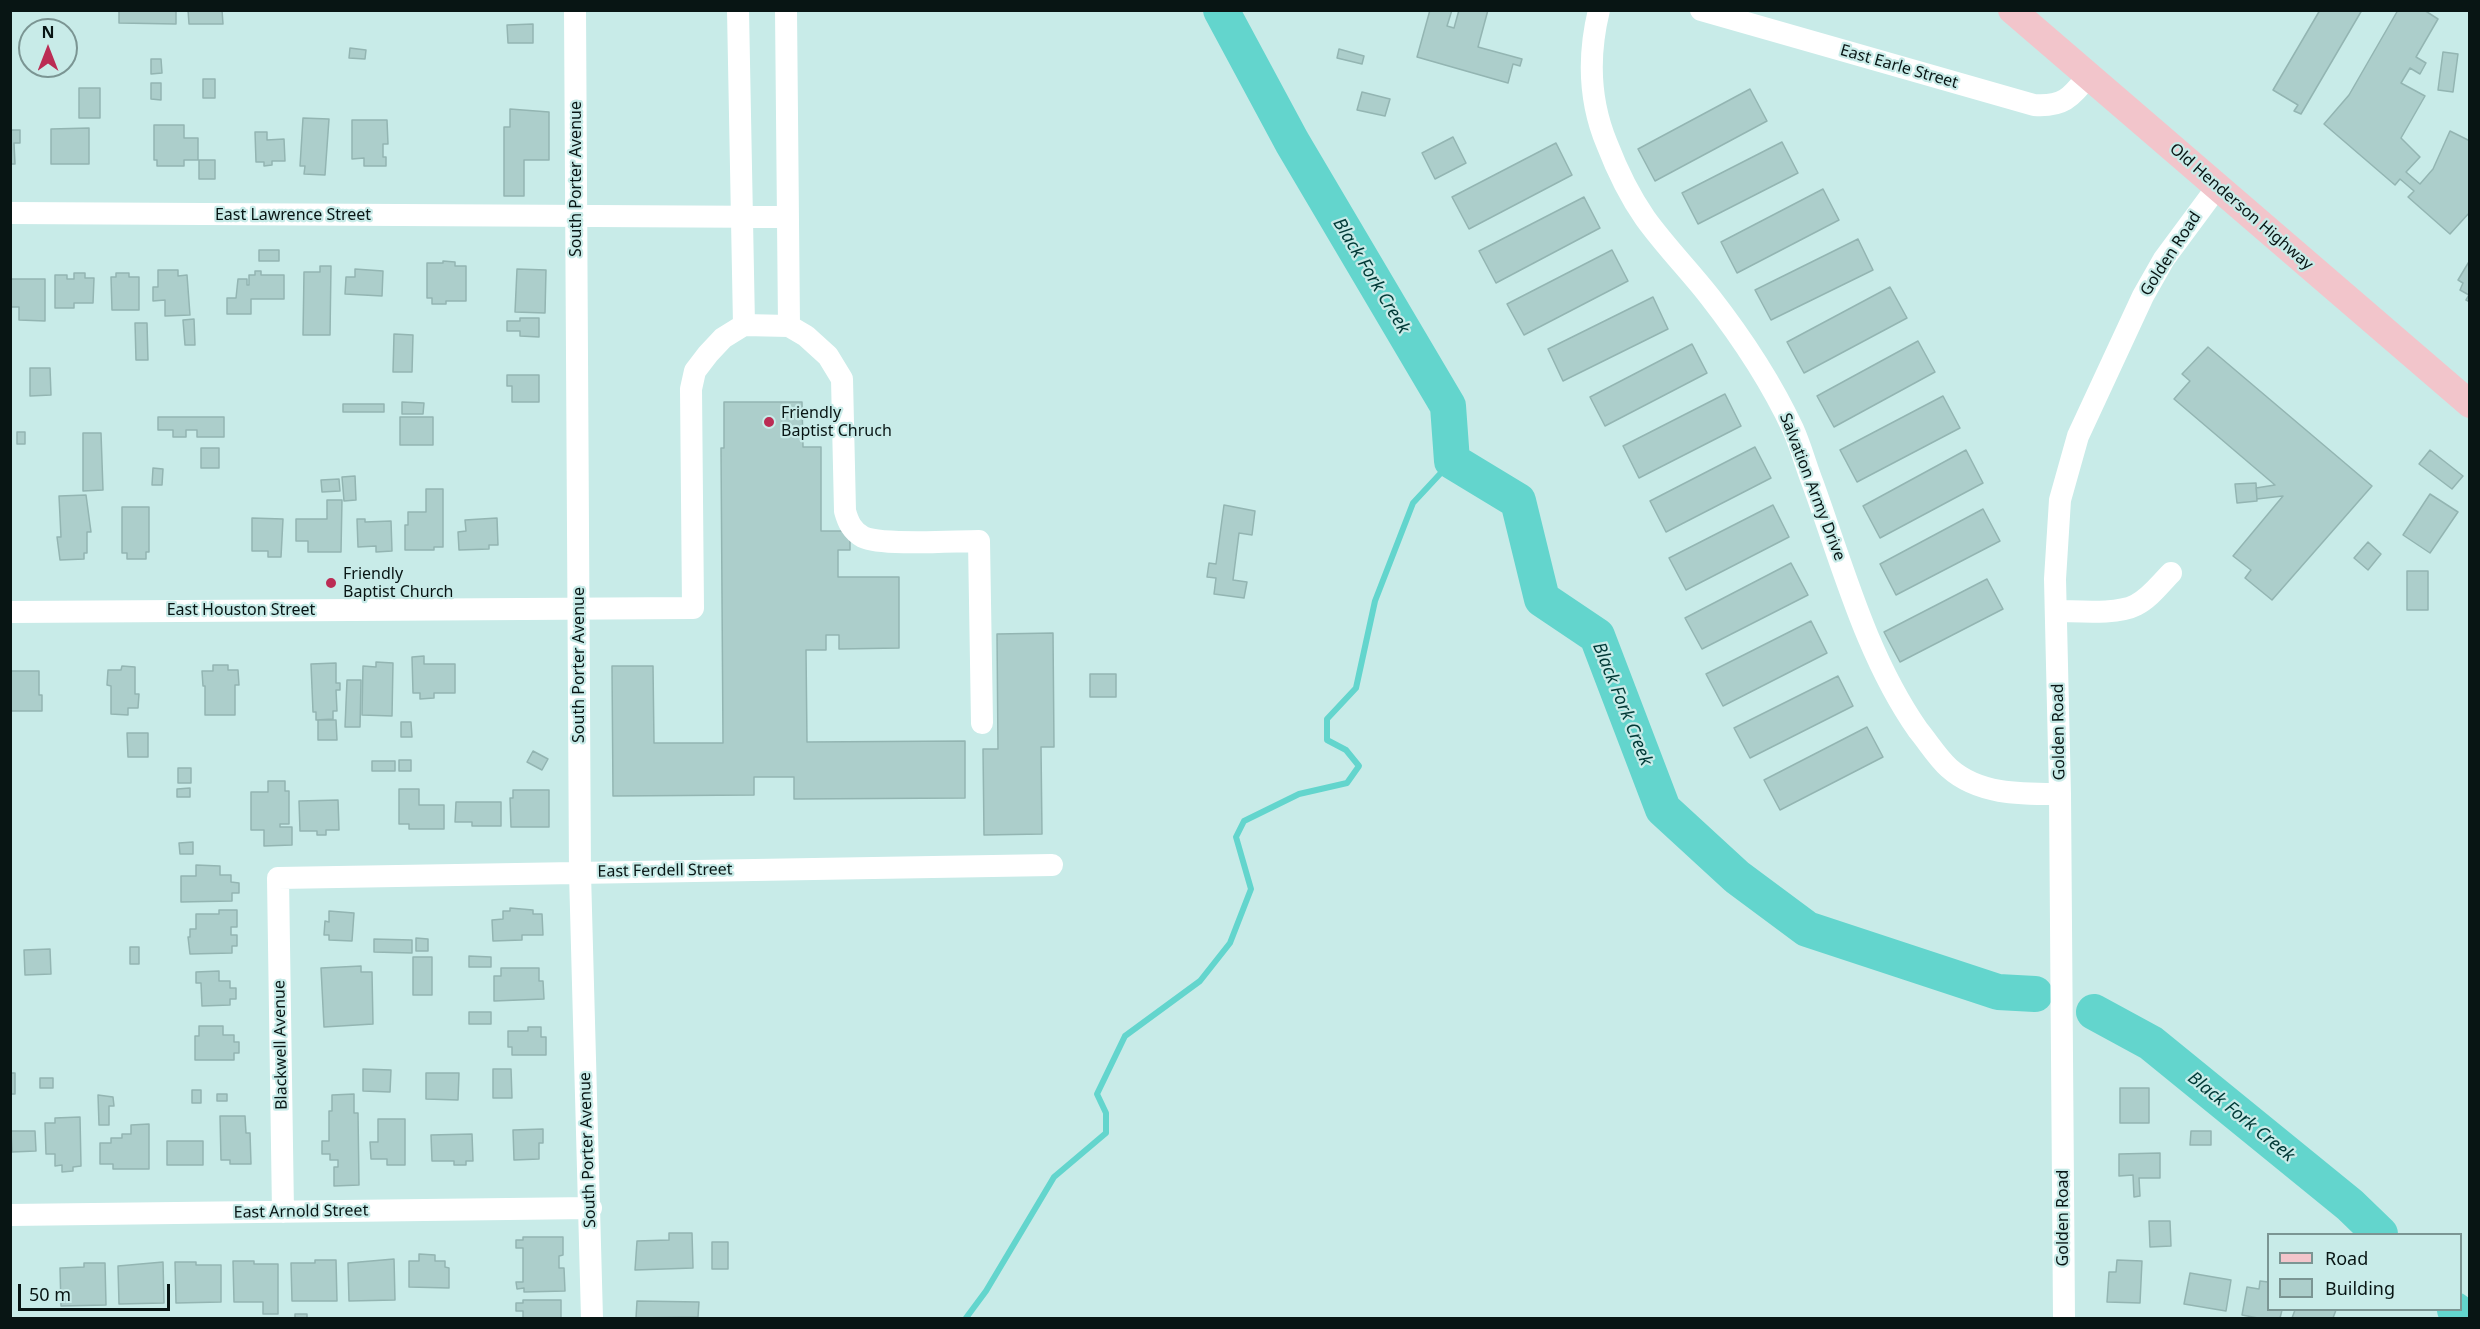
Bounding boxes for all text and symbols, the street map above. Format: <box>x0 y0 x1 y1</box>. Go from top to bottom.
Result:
north arrow <box>18 18 78 78</box>
text: N <box>41 21 55 43</box>
street label: East Earle Street <box>1838 41 1960 93</box>
street label: South Porter Avenue <box>566 101 586 257</box>
street label: Old Henderson Highway <box>2165 140 2317 274</box>
street label: East Lawrence Street <box>215 205 371 225</box>
street label: Golden Road <box>2137 208 2205 300</box>
water label: Black Fork Creek <box>1328 214 1414 338</box>
place label: Friendly Baptist Chruch <box>781 403 892 441</box>
street label: Salvation Army Drive <box>1775 411 1849 563</box>
marker: Friendly Baptist Chruch <box>762 415 776 429</box>
place label: Friendly Baptist Church <box>343 564 453 602</box>
marker: Friendly Baptist Church <box>324 576 338 590</box>
street label: South Porter Avenue <box>569 587 589 743</box>
street label: East Houston Street <box>167 600 315 620</box>
water label: Black Fork Creek <box>1587 639 1657 769</box>
street label: Golden Road <box>2049 683 2069 781</box>
street label: East Ferdell Street <box>597 860 733 882</box>
street label: Blackwell Avenue <box>270 980 292 1110</box>
water label: Black Fork Creek <box>2183 1067 2299 1167</box>
street label: South Porter Avenue <box>576 1072 600 1228</box>
street label: Golden Road <box>2053 1170 2073 1266</box>
street label: East Arnold Street <box>234 1201 368 1223</box>
legend <box>2267 1233 2462 1311</box>
text: Road <box>2325 1246 2368 1270</box>
scale bar <box>21 1272 172 1310</box>
text: Building <box>2325 1276 2395 1300</box>
text: 50 m <box>29 1282 71 1306</box>

